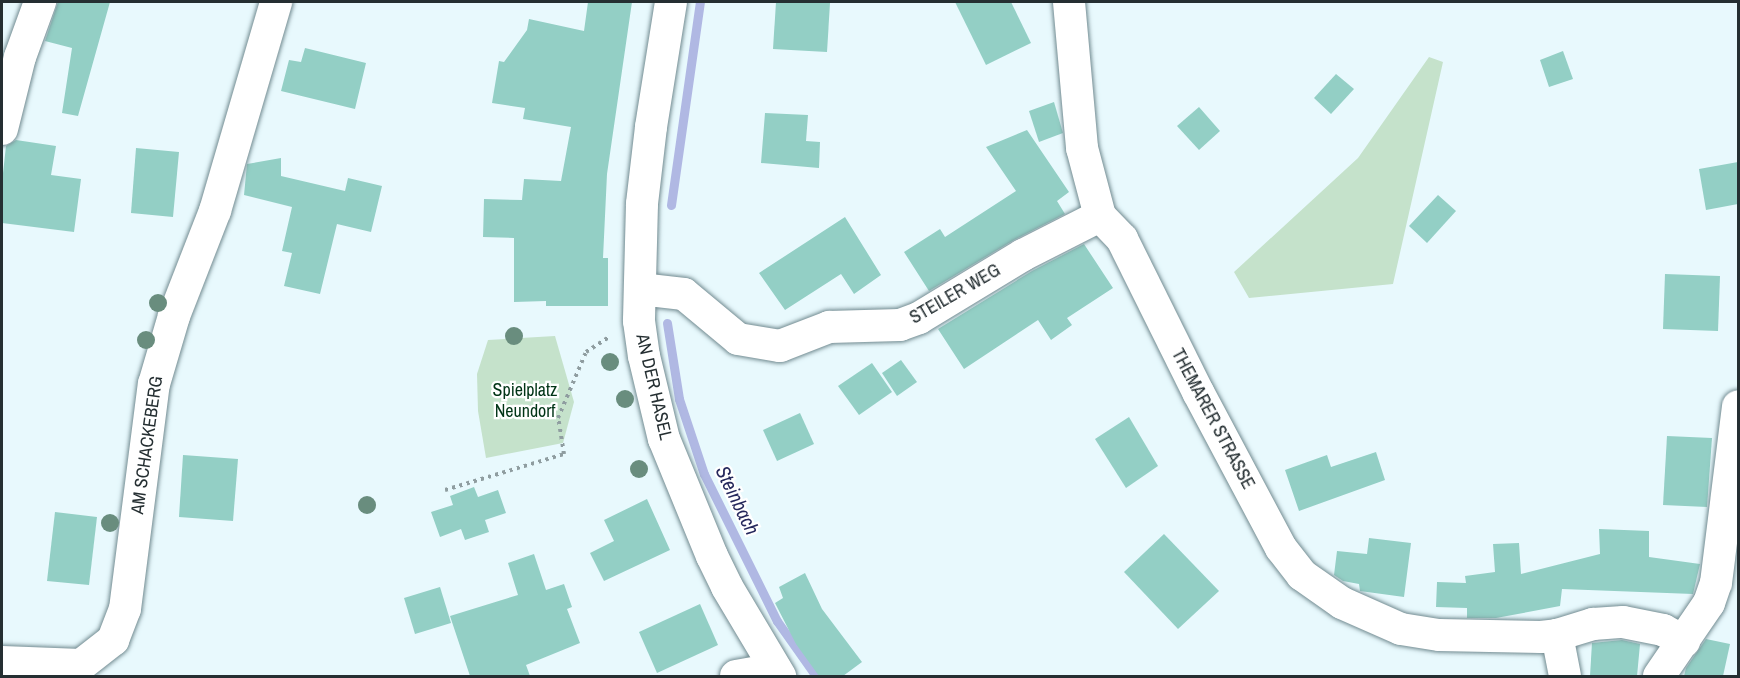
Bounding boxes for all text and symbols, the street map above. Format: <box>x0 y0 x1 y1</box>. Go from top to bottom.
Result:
street label: STEILER WEG <box>906 259 1004 329</box>
street label: AN DER HASEL <box>631 332 677 442</box>
street label: THEMARER STRASSE <box>1167 345 1259 493</box>
street label: AM SCHACKEBERG <box>127 374 167 516</box>
park label: Spielplatz Neundorf <box>493 380 557 422</box>
water label: Steinbach <box>711 462 765 538</box>

